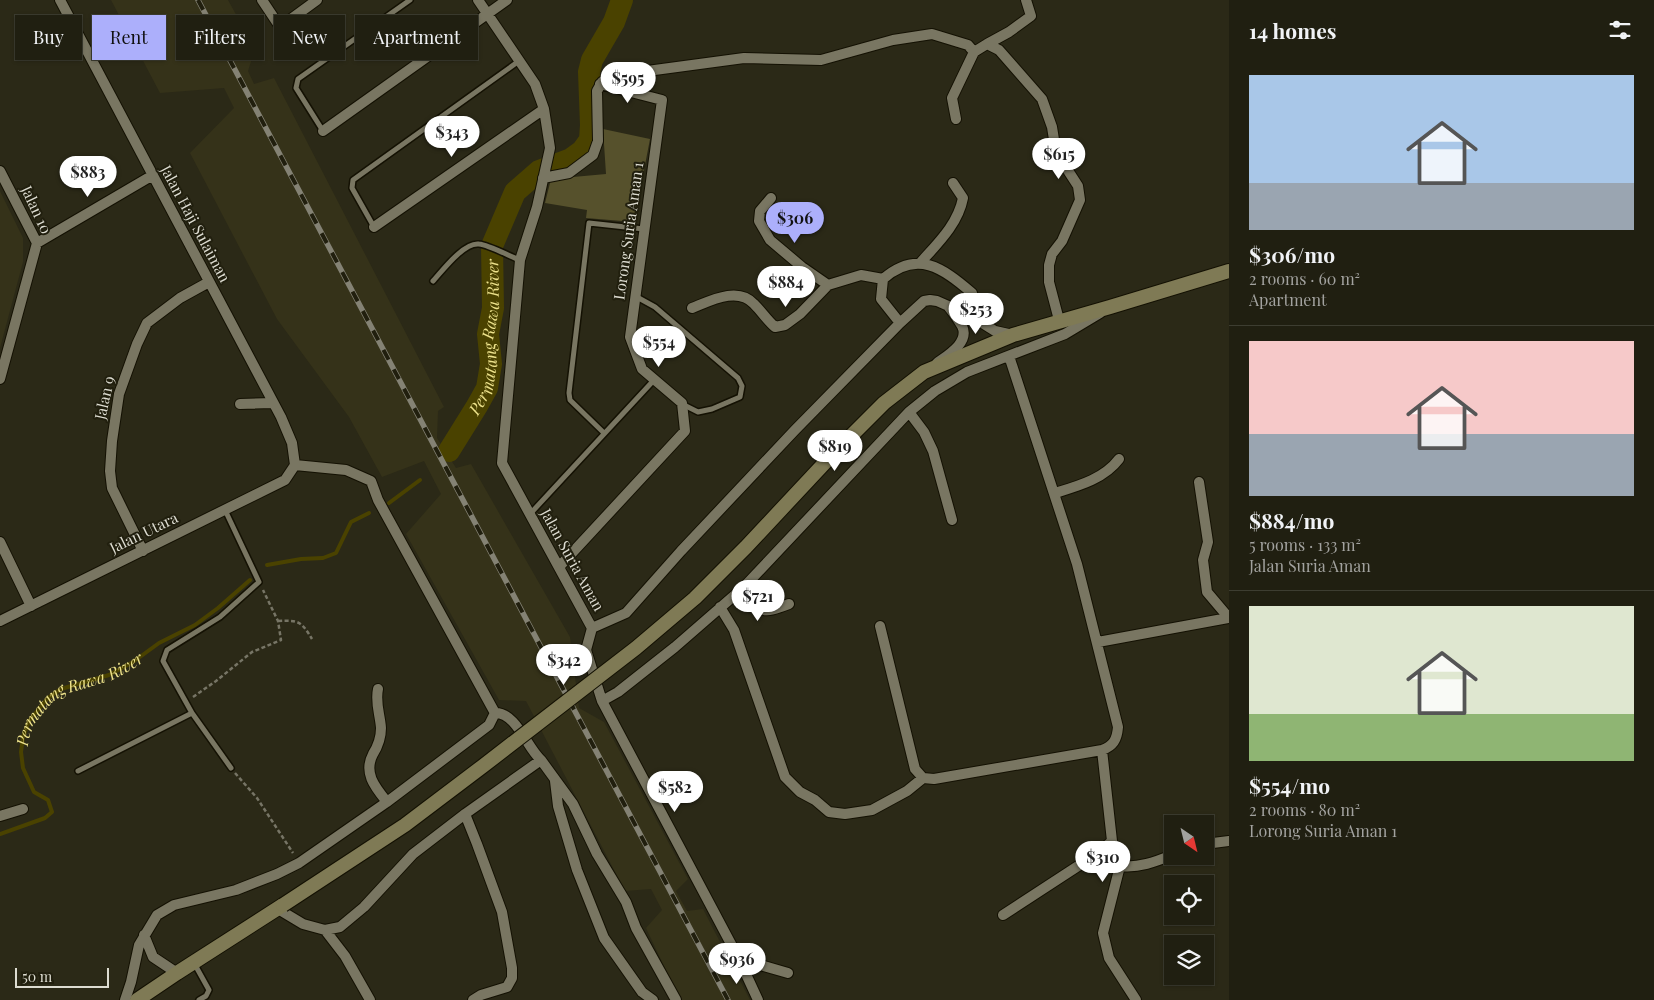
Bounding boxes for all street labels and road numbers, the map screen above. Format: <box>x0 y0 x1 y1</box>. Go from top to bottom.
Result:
street label: Lorong Suria Aman 1 <box>608 160 648 301</box>
street label: Jalan Haji Sulaiman <box>156 161 235 286</box>
street label: Jalan 10 <box>17 181 57 237</box>
street label: Jalan 9 <box>89 374 119 422</box>
street label: Jalan Suria Aman <box>536 504 609 614</box>
street label: Jalan Utara <box>105 507 182 558</box>

